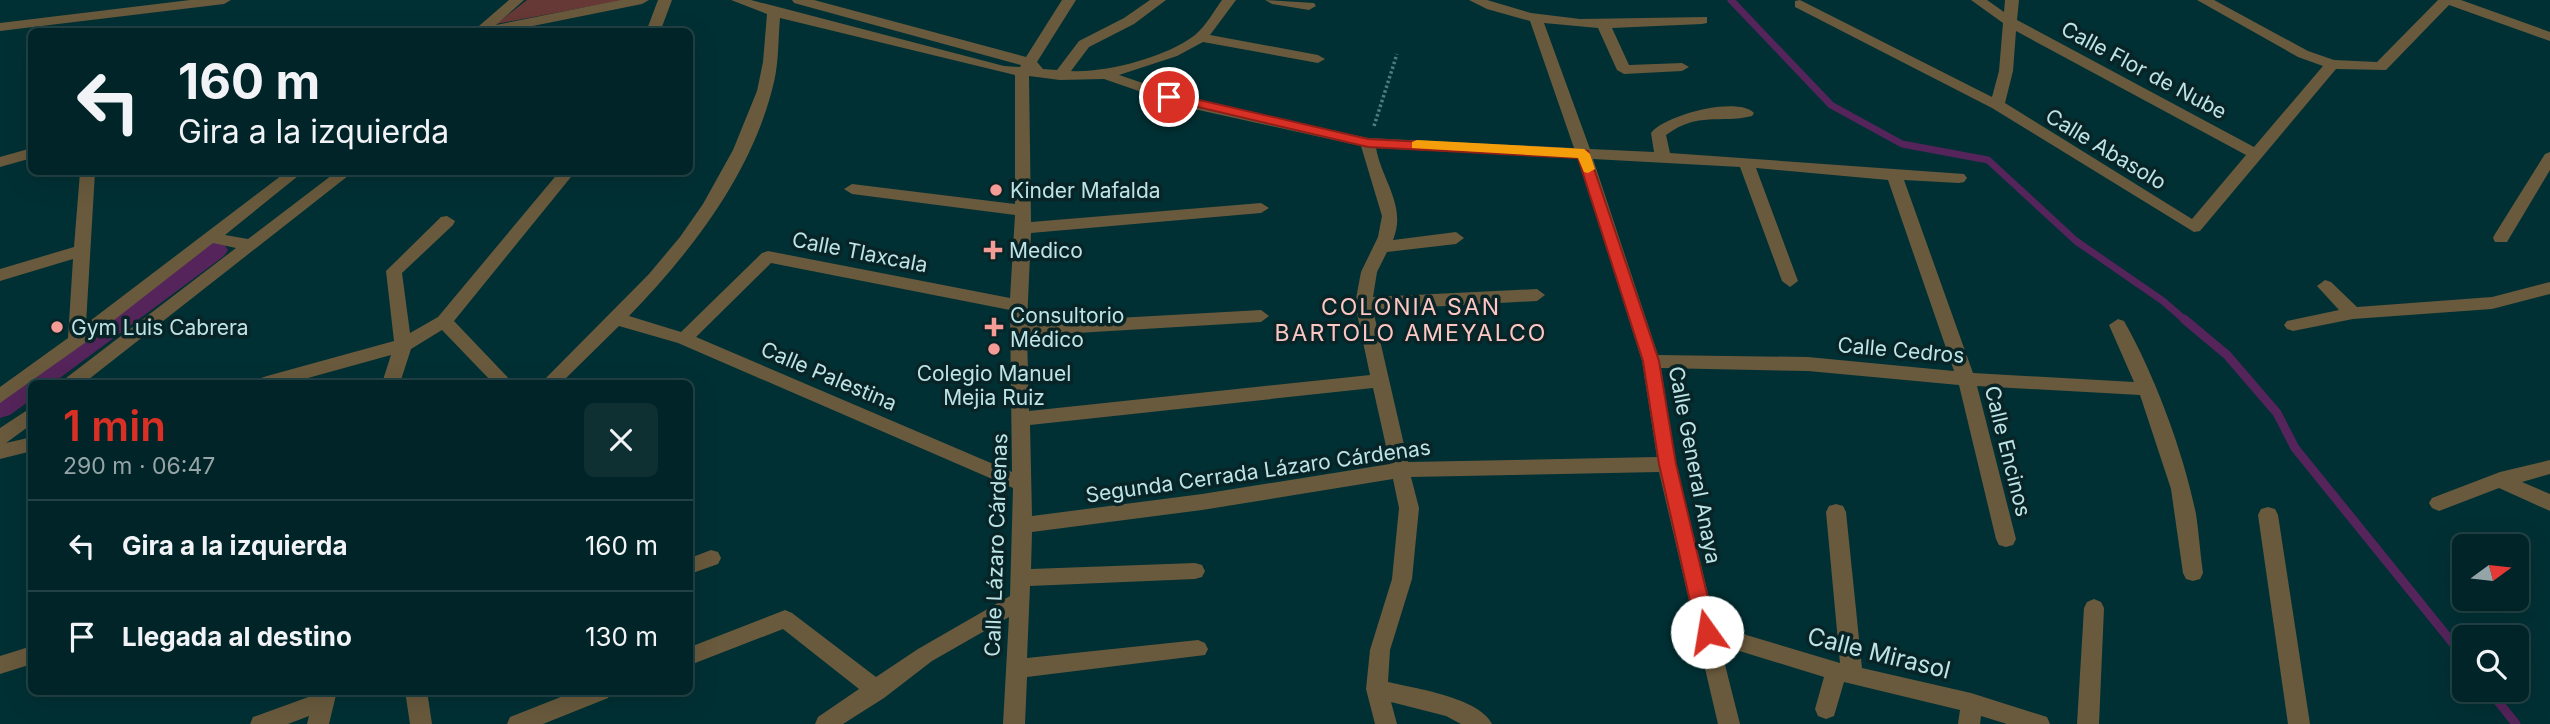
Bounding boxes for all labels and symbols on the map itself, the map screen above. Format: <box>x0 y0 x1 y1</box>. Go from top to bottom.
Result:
street label: Calle Flor de Nube <box>2057 16 2231 124</box>
pin <box>1139 67 1199 127</box>
street label: Calle Abasolo <box>2041 103 2171 195</box>
place label: Kinder Mafalda <box>1010 178 1161 203</box>
marker: Kinder Mafalda <box>988 182 1004 198</box>
street label: Calle Tlaxcala <box>790 227 930 277</box>
place label: Medico <box>1009 238 1083 263</box>
marker: Medico <box>983 240 1003 260</box>
district label: COLONIA SAN BARTOLO AMEYALCO <box>1275 293 1547 347</box>
place label: Consultorio Médico <box>1010 303 1124 352</box>
place label: Gym Luis Cabrera <box>71 315 249 340</box>
marker: Consultorio Médico <box>984 317 1004 337</box>
marker: Gym Luis Cabrera <box>49 319 65 335</box>
street label: Calle Cedros <box>1837 332 1965 368</box>
street label: Calle Palestina <box>757 336 901 416</box>
marker: Colegio Manuel Mejia Ruiz <box>986 341 1002 357</box>
place label: Colegio Manuel Mejia Ruiz <box>917 361 1071 410</box>
street label: Calle General Anaya <box>1664 364 1726 566</box>
street label: Calle Encinos <box>1980 383 2036 519</box>
street label: Calle Lázaro Cárdenas <box>980 433 1012 657</box>
street label: Segunda Cerrada Lázaro Cárdenas <box>1084 434 1432 508</box>
north arrow <box>2452 534 2529 611</box>
position arrow <box>1670 595 1744 669</box>
street label: Calle Mirasol <box>1805 621 1953 685</box>

